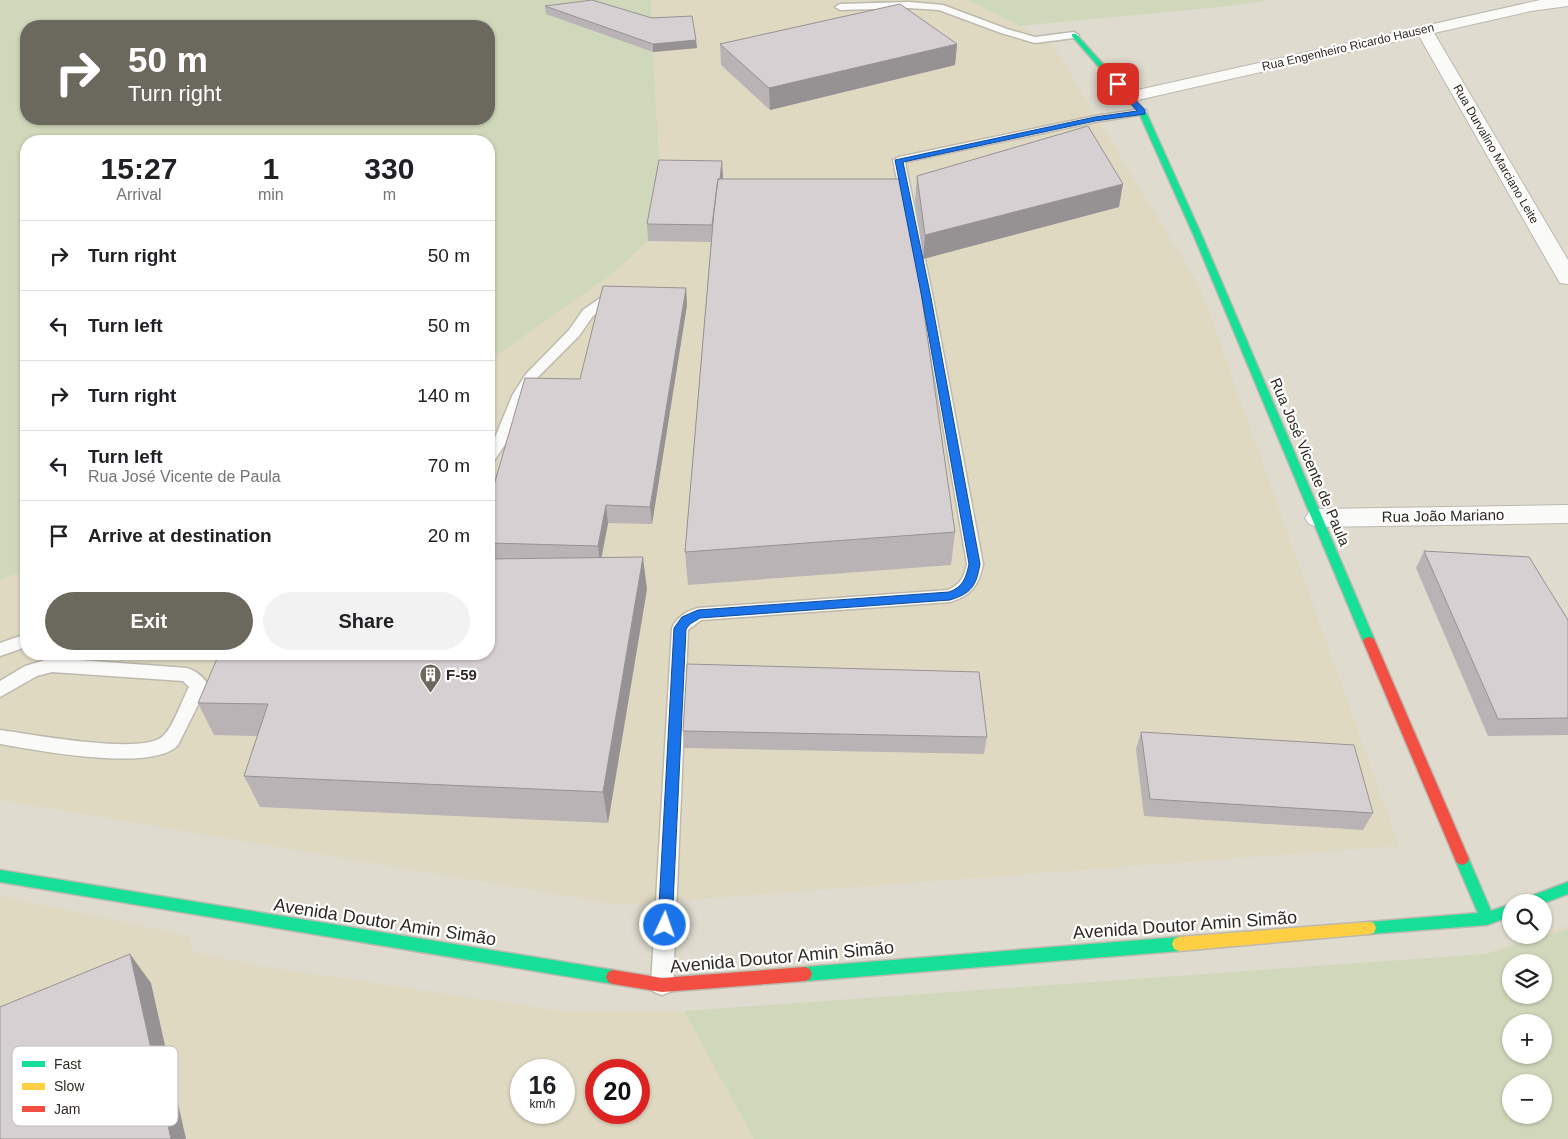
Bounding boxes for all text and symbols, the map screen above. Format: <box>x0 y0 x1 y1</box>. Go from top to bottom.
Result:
street label: Rua Engenheiro Ricardo Hausen <box>1261 20 1435 74</box>
icon: right <box>45 40 110 105</box>
text: 50 m <box>128 40 208 79</box>
pin <box>1097 63 1139 105</box>
icon: arrive <box>1104 70 1132 98</box>
text: Turn right <box>128 81 221 106</box>
street label: Rua Durvalino Marciano Leite <box>1450 82 1542 226</box>
text: 15:27 <box>101 152 177 185</box>
text: 1 <box>262 152 279 185</box>
text: 330 <box>364 152 414 185</box>
text: Arrival <box>116 186 162 203</box>
text: min <box>258 186 284 203</box>
text: m <box>383 186 396 203</box>
icon: right <box>45 242 73 270</box>
text: Turn right <box>88 245 176 266</box>
text: 50 m <box>428 245 470 266</box>
icon: left <box>45 312 73 340</box>
text: Turn left <box>88 315 163 336</box>
text: 50 m <box>428 315 470 336</box>
street label: Rua José Vicente de Paula <box>1267 375 1354 549</box>
icon: right <box>45 382 73 410</box>
text: Turn right <box>88 385 176 406</box>
text: 140 m <box>417 385 470 406</box>
text: Turn left <box>88 446 163 467</box>
icon: left <box>45 452 73 480</box>
text: 70 m <box>428 455 470 476</box>
text: Rua José Vicente de Paula <box>88 468 281 485</box>
street label: Rua João Mariano <box>1382 506 1504 525</box>
icon: arrive <box>45 522 73 550</box>
text: Arrive at destination <box>88 525 272 546</box>
text: 20 m <box>428 525 470 546</box>
button: Exit <box>45 592 253 650</box>
button: Share <box>263 592 470 650</box>
building icon: F-59 <box>418 663 442 694</box>
place label: F-59 <box>446 666 477 683</box>
map controls <box>1502 894 1552 1124</box>
button: search <box>1502 894 1552 944</box>
street label: Avenida Doutor Amin Simão <box>272 895 498 949</box>
position arrow <box>638 898 690 950</box>
street label: Avenida Doutor Amin Simão <box>1072 907 1298 943</box>
street label: Avenida Doutor Amin Simão <box>669 937 895 977</box>
button: layers <box>1502 954 1552 1004</box>
button: + <box>1502 1014 1552 1064</box>
legend <box>12 1046 178 1126</box>
text: Fast <box>54 1056 81 1072</box>
speed limit sign: 20 <box>585 1059 650 1124</box>
text: 16 <box>529 1071 556 1099</box>
button: − <box>1502 1074 1552 1124</box>
text: Slow <box>54 1078 85 1094</box>
text: km/h <box>529 1097 556 1111</box>
text: Jam <box>54 1101 80 1117</box>

